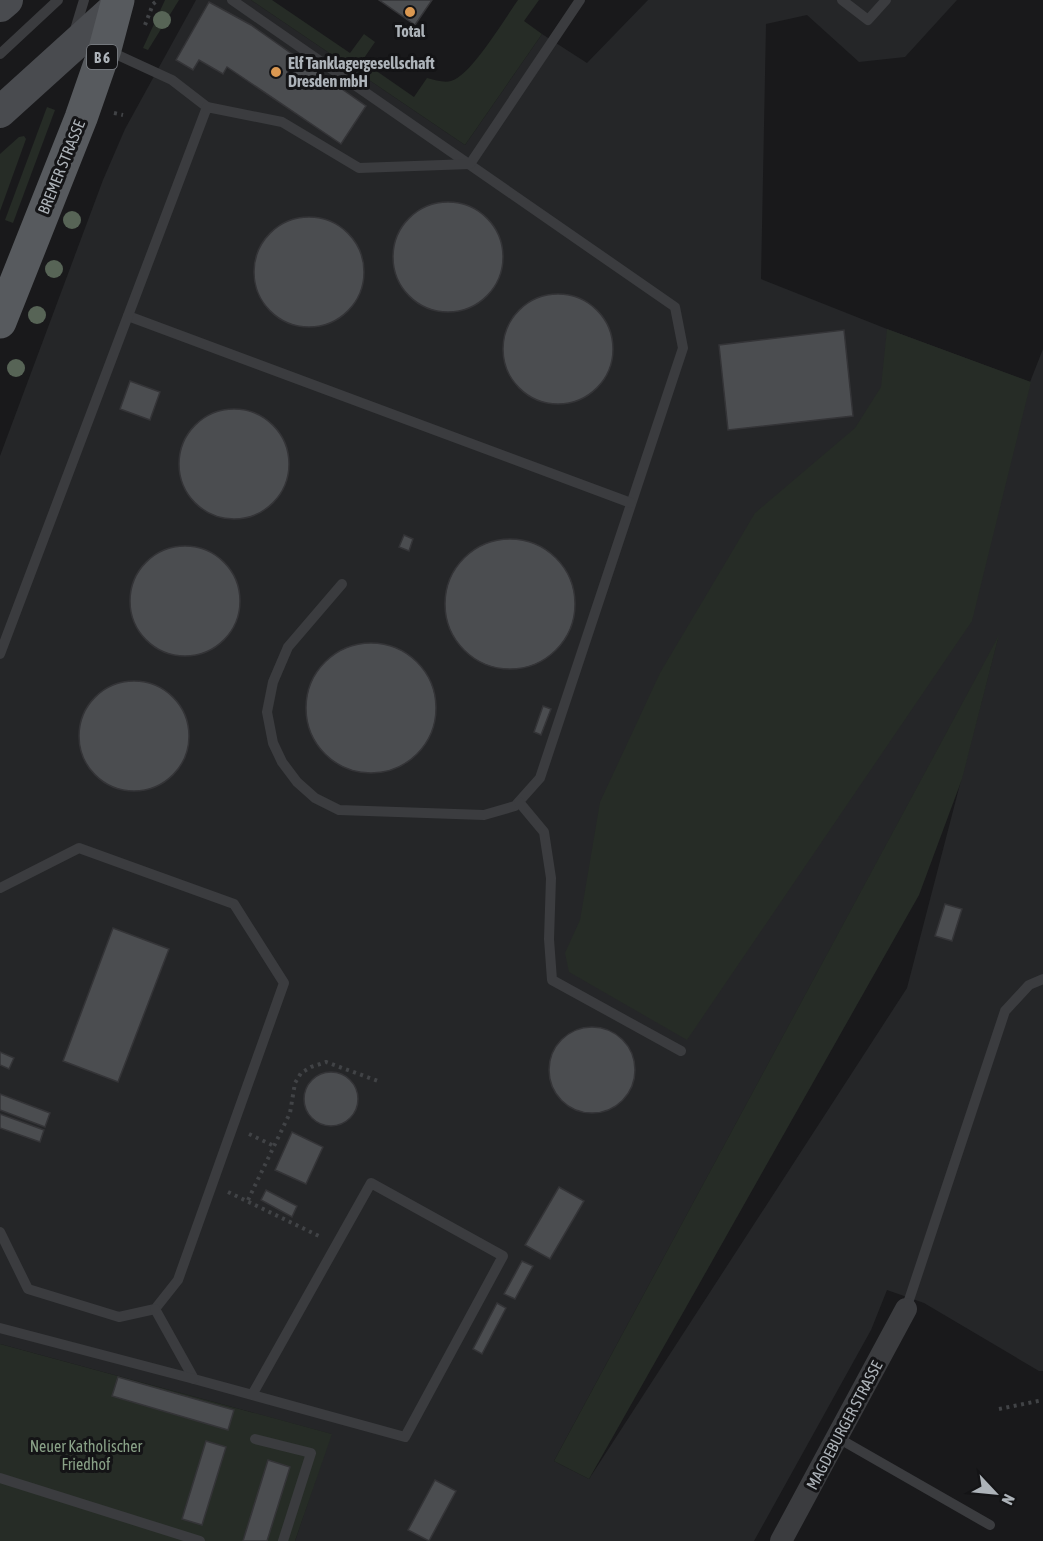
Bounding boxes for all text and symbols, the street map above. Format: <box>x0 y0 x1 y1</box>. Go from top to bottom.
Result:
marker: Total <box>403 5 417 19</box>
place label: Total <box>395 22 426 40</box>
road number: B 6 <box>87 45 117 69</box>
place label: Elf Tanklagergesellschaft Dresden mbH <box>288 54 435 90</box>
marker: Elf Tanklagergesellschaft Dresden mbH <box>269 65 283 79</box>
street label: BREMER STRASSE <box>34 117 88 217</box>
street label: MAGDEBURGER STRASSE <box>802 1357 886 1492</box>
park label: Neuer Katholischer Friedhof <box>30 1437 143 1473</box>
north arrow <box>965 1463 1025 1523</box>
text: N <box>998 1491 1019 1508</box>

